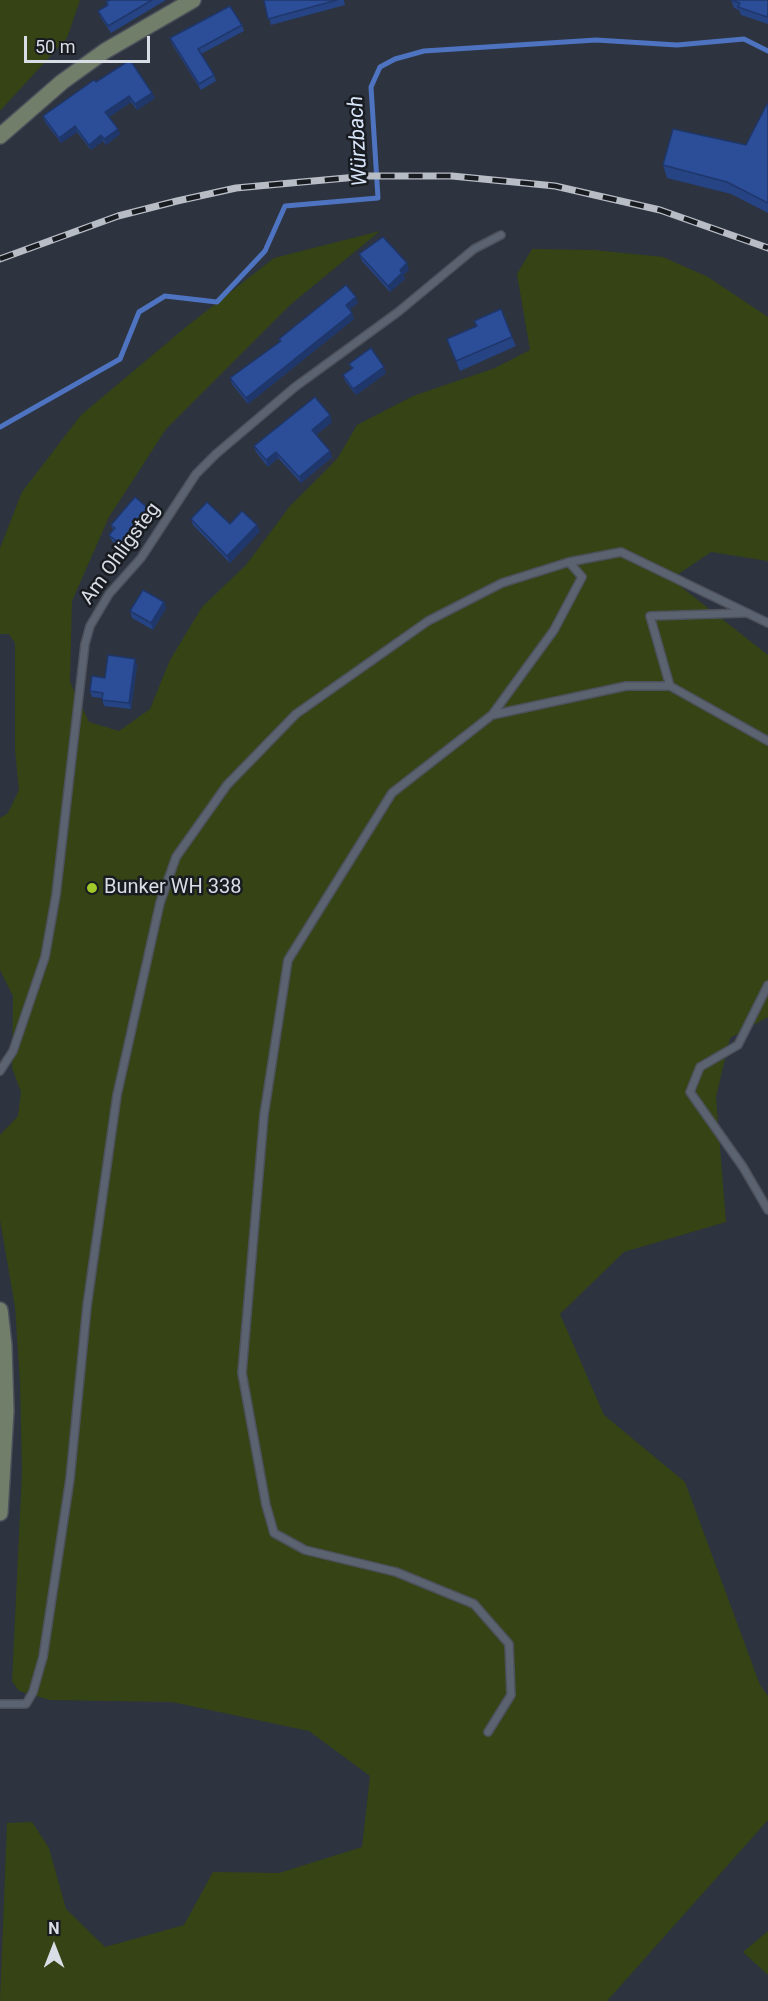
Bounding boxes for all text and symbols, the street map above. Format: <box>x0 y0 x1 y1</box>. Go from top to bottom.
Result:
scale bar <box>27 24 153 62</box>
text: 50 m <box>35 36 75 57</box>
water label: Würzbach <box>344 95 374 187</box>
street label: Am Ohligsteg <box>76 498 166 610</box>
place label: Bunker WH 338 <box>104 876 242 900</box>
marker: Bunker WH 338 <box>85 881 99 895</box>
north arrow <box>24 1917 84 1977</box>
text: N <box>48 1919 60 1938</box>

